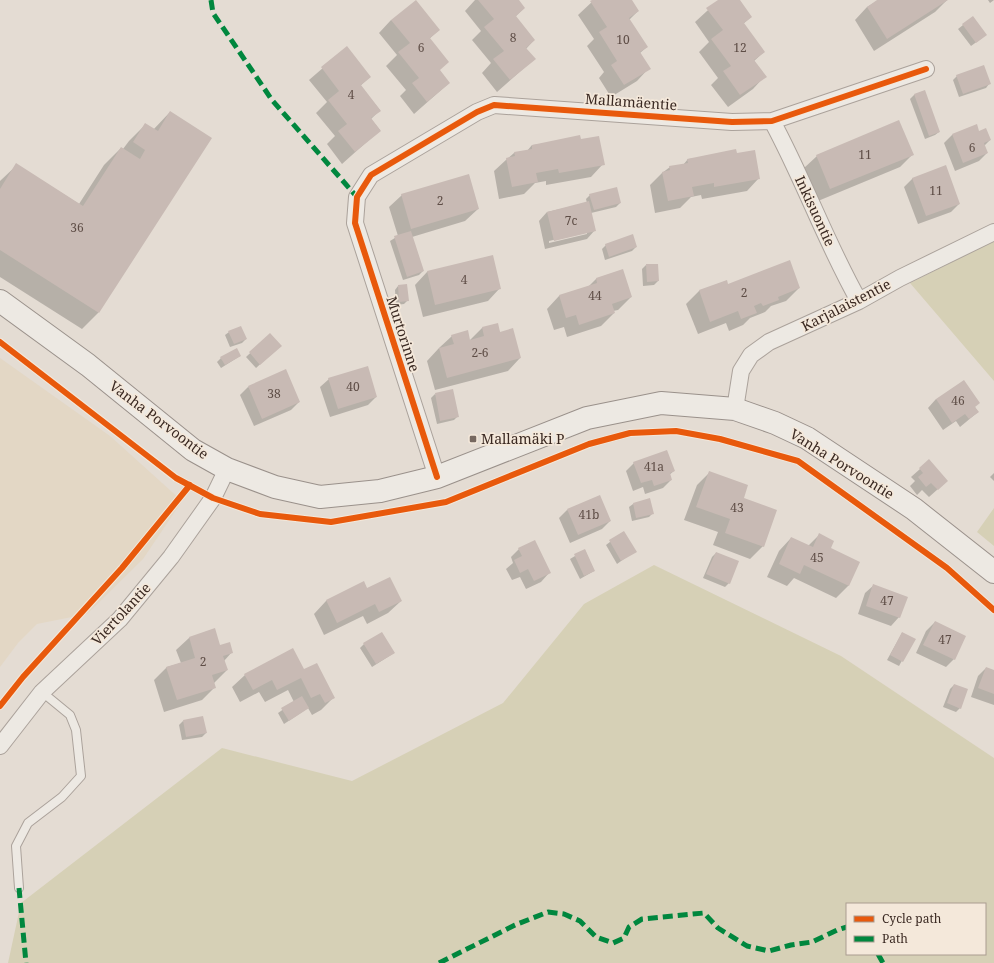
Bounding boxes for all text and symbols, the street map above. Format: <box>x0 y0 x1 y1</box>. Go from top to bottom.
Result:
house number: 8 <box>510 29 517 46</box>
house number: 10 <box>616 31 630 48</box>
house number: 6 <box>418 39 425 56</box>
house number: 12 <box>733 39 747 56</box>
house number: 4 <box>348 86 355 103</box>
street label: Mallamäentie <box>584 89 678 114</box>
house number: 6 <box>969 139 976 156</box>
house number: 11 <box>858 146 872 163</box>
street label: Inkisuontie <box>791 172 840 249</box>
house number: 11 <box>929 182 943 199</box>
house number: 2 <box>437 192 443 209</box>
house number: 7c <box>565 212 577 229</box>
house number: 36 <box>70 219 84 236</box>
house number: 4 <box>461 271 468 288</box>
street label: Karjalaistentie <box>798 274 894 335</box>
house number: 2 <box>741 284 747 301</box>
house number: 44 <box>588 287 602 304</box>
street label: Murtorinne <box>382 294 425 374</box>
house number: 2-6 <box>471 344 489 361</box>
street label: Vanha Porvoontie <box>106 376 213 463</box>
house number: 40 <box>346 378 360 395</box>
house number: 38 <box>267 385 281 402</box>
house number: 46 <box>951 392 965 409</box>
street label: Vanha Porvoontie <box>787 424 898 503</box>
place label: Mallamäki P <box>481 429 564 448</box>
marker: Mallamäki P <box>468 434 478 444</box>
house number: 41a <box>644 458 664 475</box>
house number: 43 <box>730 499 744 516</box>
house number: 41b <box>579 506 599 523</box>
house number: 45 <box>810 549 824 566</box>
street label: Viertolantie <box>87 578 155 649</box>
house number: 47 <box>880 592 894 609</box>
house number: 47 <box>938 631 952 648</box>
house number: 2 <box>200 653 206 670</box>
legend <box>846 903 986 955</box>
text: Cycle path <box>882 910 942 927</box>
text: Path <box>882 930 908 947</box>

